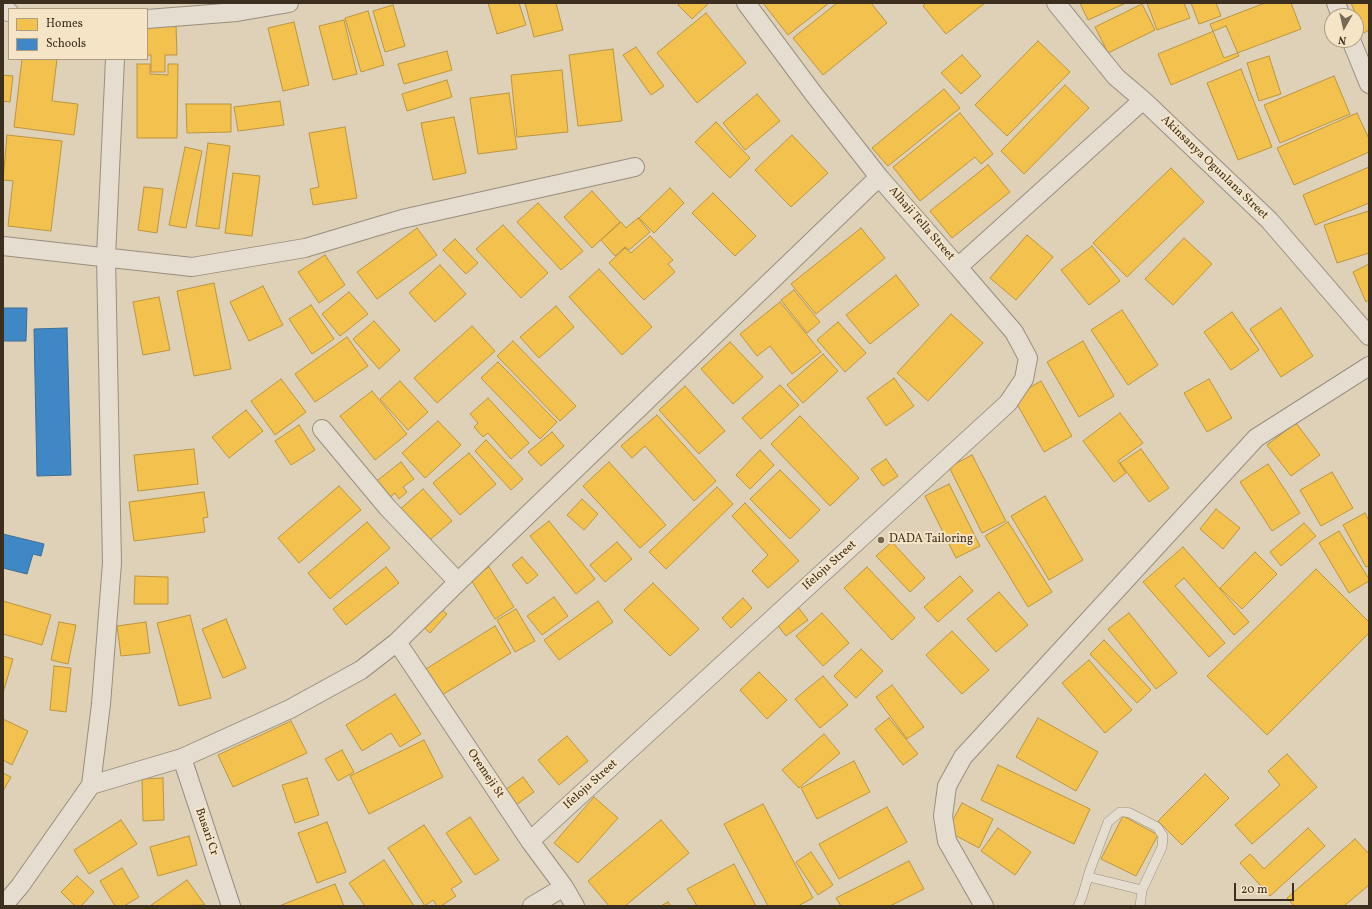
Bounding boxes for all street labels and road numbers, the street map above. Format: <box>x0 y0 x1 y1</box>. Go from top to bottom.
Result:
street label: Akinsanya Ogunlana Street <box>1157 113 1271 223</box>
street label: Alhaji Tella Street <box>885 184 957 264</box>
street label: Ifeloju Street <box>800 538 860 594</box>
street label: Oremeji St <box>463 747 507 801</box>
street label: Ifeloju Street <box>561 757 621 813</box>
street label: Busari Cr <box>191 806 221 858</box>

